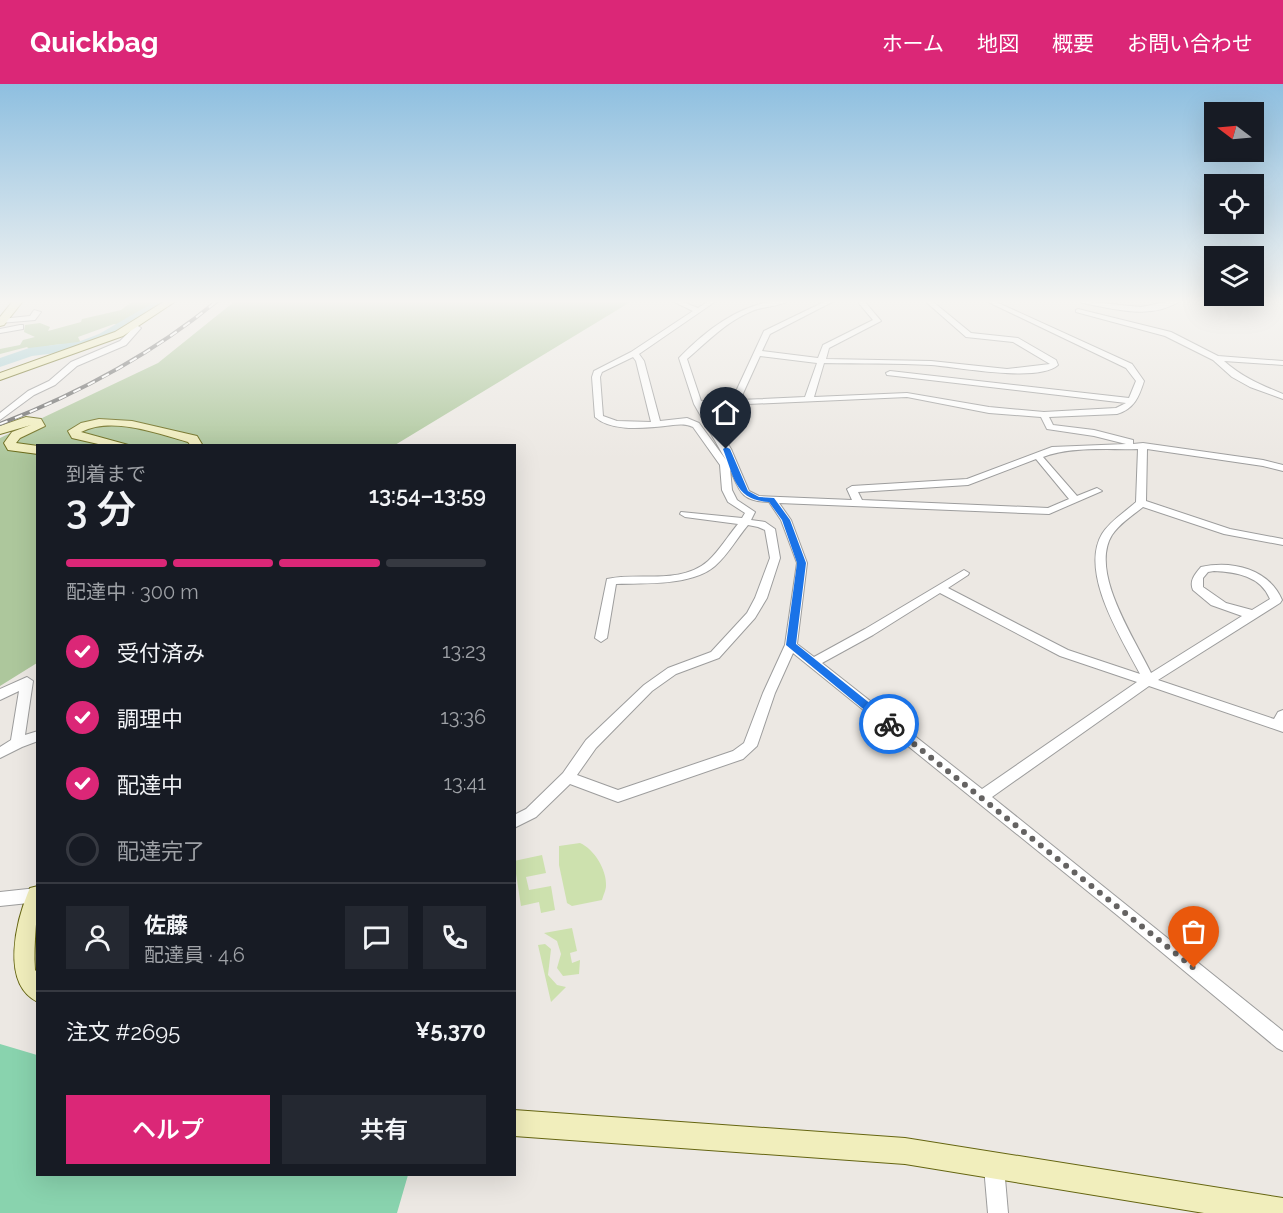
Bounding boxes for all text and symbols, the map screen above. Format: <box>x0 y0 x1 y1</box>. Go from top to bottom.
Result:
text: Quickbag <box>30 26 159 59</box>
text: ホーム <box>882 31 944 56</box>
text: 地図 <box>977 31 1019 56</box>
text: 概要 <box>1052 31 1094 56</box>
text: お問い合わせ <box>1127 31 1253 56</box>
north arrow <box>1204 102 1264 162</box>
map controls <box>1204 102 1264 306</box>
button: locate <box>1204 174 1264 234</box>
button: layers <box>1204 246 1264 306</box>
pin <box>700 387 751 449</box>
icon: home <box>709 396 742 429</box>
text: 到着まで <box>66 462 146 486</box>
text: 13:54–13:59 <box>369 482 486 508</box>
text: 3 分 <box>66 486 136 532</box>
text: 配達中 · 300 m <box>66 580 199 604</box>
icon: check <box>66 635 99 668</box>
text: 13:23 <box>442 639 486 663</box>
text: 受付済み <box>117 640 205 666</box>
courier <box>859 694 919 754</box>
icon: check <box>66 701 99 734</box>
text: 13:36 <box>440 705 486 729</box>
text: 調理中 <box>117 706 183 732</box>
icon: bike <box>873 708 906 741</box>
icon: check <box>66 767 99 800</box>
text: 13:41 <box>444 771 486 795</box>
text: 配達中 <box>117 772 183 798</box>
text: 配達完了 <box>117 838 205 864</box>
button: person <box>66 906 129 969</box>
button: chat <box>345 906 408 969</box>
button: phone <box>423 906 486 969</box>
pin <box>1168 906 1219 968</box>
text: 佐藤 <box>144 912 188 938</box>
icon: bag <box>1177 915 1210 948</box>
text: 配達員 · 4.6 <box>144 943 245 967</box>
text: ¥5,370 <box>415 1017 486 1043</box>
text: 注文 #2695 <box>66 1019 180 1045</box>
button: ヘルプ <box>66 1095 270 1164</box>
button: 共有 <box>282 1095 486 1164</box>

